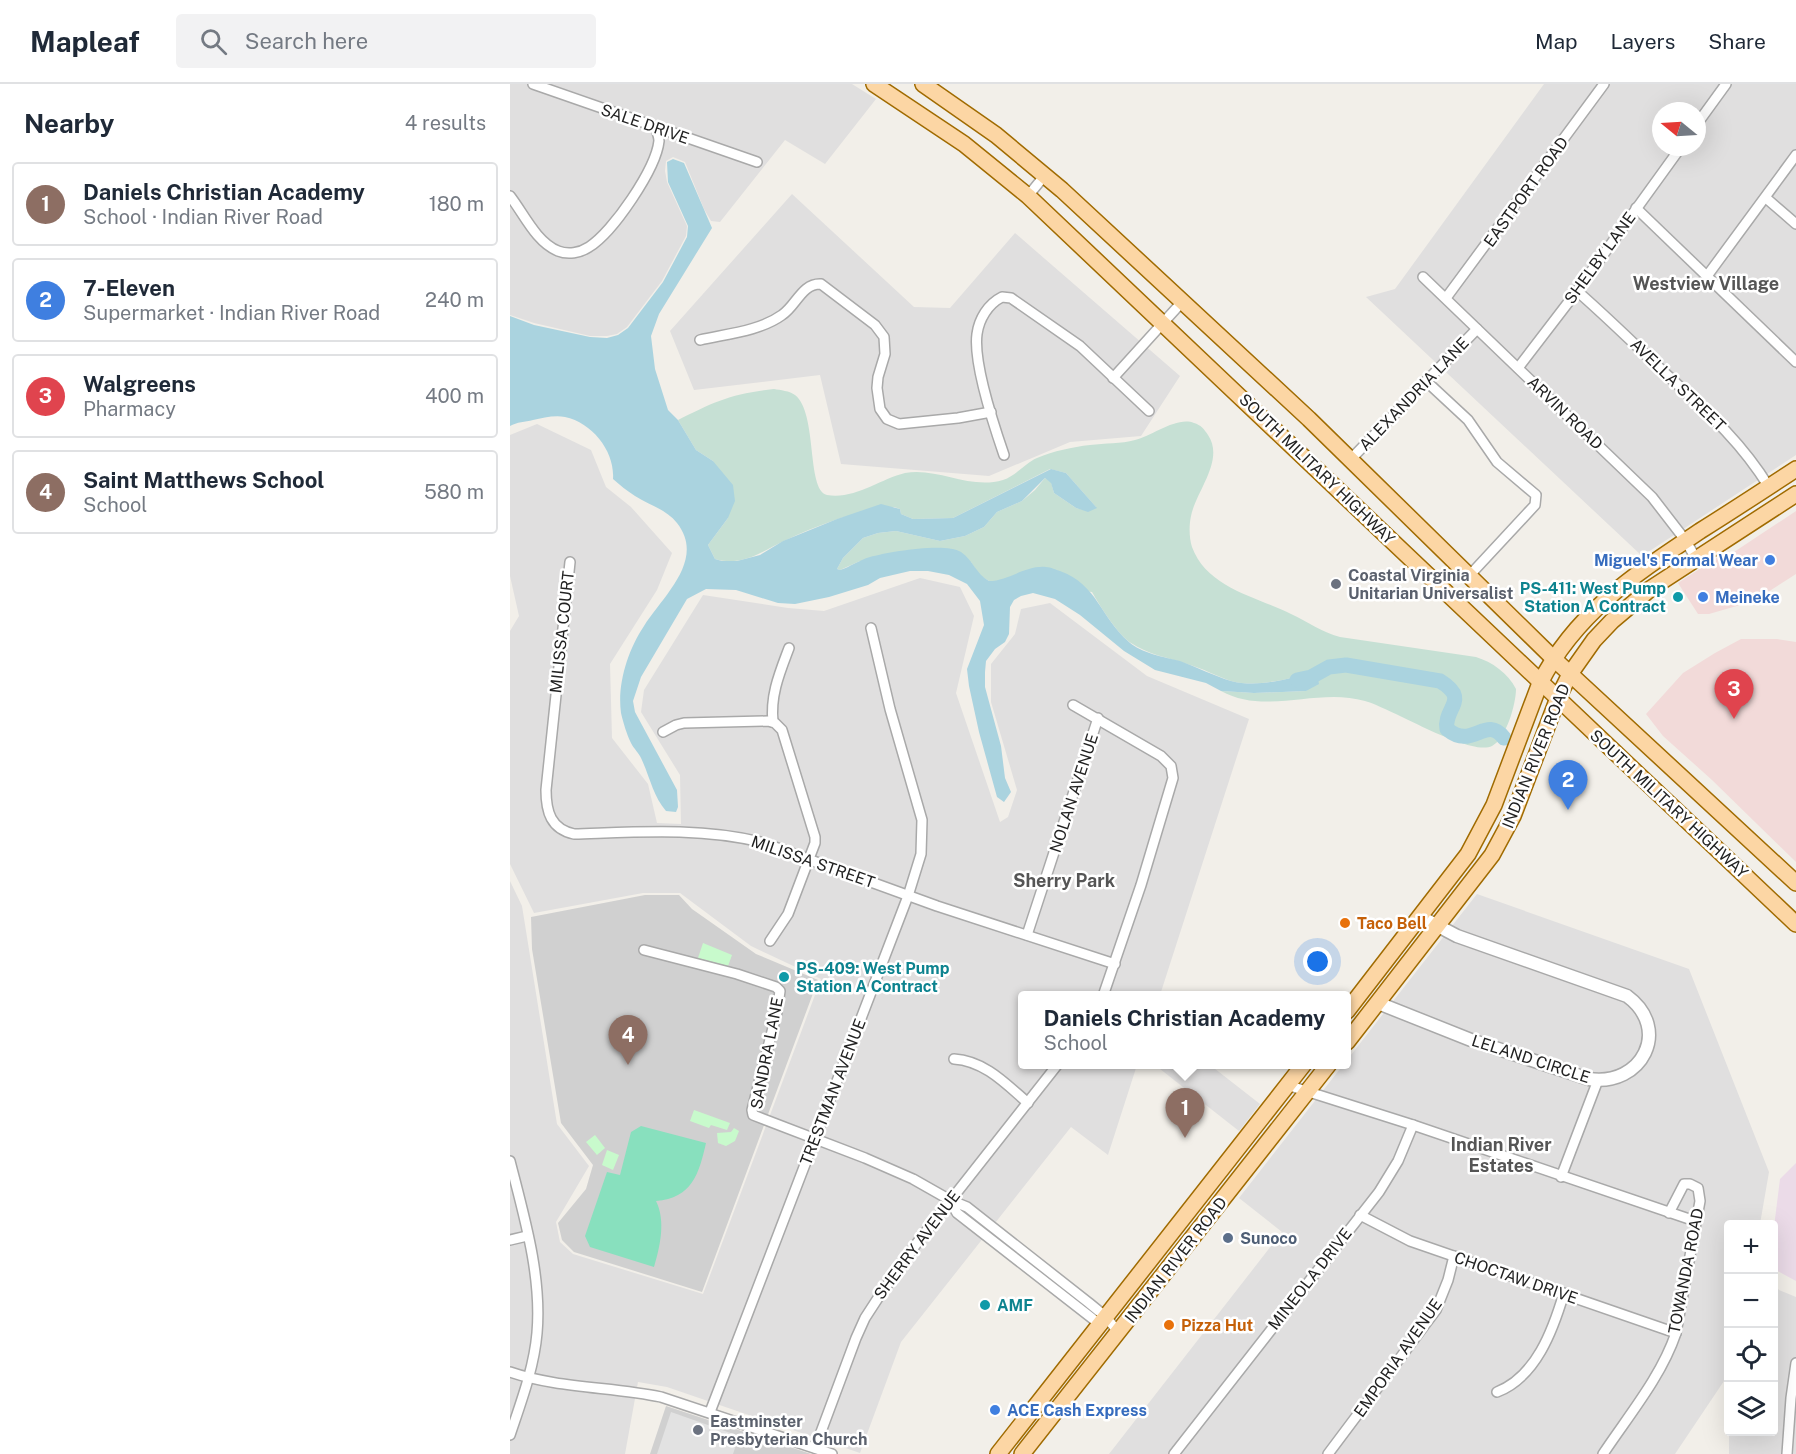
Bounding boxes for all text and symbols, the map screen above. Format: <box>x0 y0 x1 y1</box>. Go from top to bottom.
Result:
search box <box>176 14 596 68</box>
text: Mapleaf <box>30 25 140 58</box>
icon: search <box>197 25 230 58</box>
text: Search here <box>245 28 368 54</box>
text: Map <box>1535 29 1578 54</box>
text: Layers <box>1611 29 1675 54</box>
text: Share <box>1708 29 1766 54</box>
street label: SALE DRIVE <box>598 100 692 148</box>
north arrow <box>1652 102 1706 156</box>
text: Nearby <box>24 108 114 139</box>
text: 4 results <box>405 111 486 135</box>
street label: EASTPORT ROAD <box>1480 133 1572 251</box>
text: Daniels Christian Academy <box>83 179 365 205</box>
text: 1 <box>41 192 50 216</box>
text: 180 m <box>429 192 484 216</box>
text: School · Indian River Road <box>83 205 323 229</box>
street label: SHELBY LANE <box>1560 209 1640 307</box>
district label: Westview Village <box>1633 273 1779 294</box>
text: 7-Eleven <box>83 275 175 301</box>
text: 2 <box>39 288 52 312</box>
text: 240 m <box>425 288 484 312</box>
text: Supermarket · Indian River Road <box>83 301 380 325</box>
street label: ALEXANDRIA LANE <box>1355 334 1473 454</box>
street label: AVELLA STREET <box>1627 335 1730 436</box>
text: Walgreens <box>83 371 196 397</box>
street label: ARVIN ROAD <box>1523 372 1607 454</box>
text: 3 <box>39 384 52 408</box>
text: 400 m <box>425 384 484 408</box>
street label: SOUTH MILITARY HIGHWAY <box>1235 390 1399 549</box>
text: Pharmacy <box>83 397 176 421</box>
text: Saint Matthews School <box>83 467 325 493</box>
text: 4 <box>39 480 52 504</box>
text: 580 m <box>424 480 484 504</box>
text: School <box>83 493 147 517</box>
place label: Miguel's Formal Wear <box>1594 551 1758 570</box>
marker: Miguel's Formal Wear <box>1763 553 1777 567</box>
place label: Coastal Virginia Unitarian Universalist <box>1348 566 1514 603</box>
street label: MILISSA COURT <box>546 569 578 694</box>
marker: Coastal Virginia Unitarian Universalist <box>1329 577 1343 591</box>
place label: PS-411: West Pump Station A Contract <box>1520 579 1666 616</box>
place label: Meineke <box>1715 588 1780 607</box>
marker: PS-411: West Pump Station A Contract <box>1671 590 1685 604</box>
marker: Meineke <box>1696 590 1710 604</box>
pin: 3 <box>1714 670 1754 719</box>
street label: INDIAN RIVER ROAD <box>1498 681 1574 831</box>
street label: SOUTH MILITARY HIGHWAY <box>1586 726 1752 882</box>
street label: NOLAN AVENUE <box>1046 731 1102 855</box>
pin: 2 <box>1548 760 1588 810</box>
street label: MILISSA STREET <box>749 832 878 892</box>
district label: Sherry Park <box>1013 870 1116 891</box>
place label: Taco Bell <box>1357 914 1427 933</box>
marker: Taco Bell <box>1338 916 1352 930</box>
your location <box>1303 947 1332 976</box>
place label: PS-409: West Pump Station A Contract <box>796 959 950 996</box>
marker: PS-409: West Pump Station A Contract <box>777 970 791 984</box>
popup <box>1018 991 1351 1069</box>
street label: SANDRA LANE <box>747 995 787 1111</box>
text: Daniels Christian Academy <box>1044 1005 1325 1031</box>
pin: 4 <box>608 1016 648 1065</box>
street label: TRESTMAN AVENUE <box>796 1016 870 1168</box>
text: School <box>1044 1031 1108 1055</box>
street label: LELAND CIRCLE <box>1469 1031 1593 1087</box>
pin: 1 <box>1166 1088 1204 1138</box>
district label: Indian River Estates <box>1450 1134 1552 1176</box>
street label: SHERRY AVENUE <box>870 1187 964 1303</box>
street label: INDIAN RIVER ROAD <box>1121 1193 1231 1327</box>
street label: TOWANDA ROAD <box>1664 1206 1708 1336</box>
map controls <box>1724 1220 1778 1436</box>
button: + <box>1724 1220 1778 1274</box>
street label: MINEOLA DRIVE <box>1264 1224 1356 1334</box>
place label: Sunoco <box>1240 1229 1297 1248</box>
marker: Sunoco <box>1221 1231 1235 1245</box>
street label: CHOCTAW DRIVE <box>1452 1248 1580 1308</box>
button: − <box>1724 1274 1778 1328</box>
street label: EMPORIA AVENUE <box>1350 1295 1446 1421</box>
place label: AMF <box>997 1296 1033 1315</box>
marker: AMF <box>978 1298 992 1312</box>
place label: Pizza Hut <box>1181 1316 1254 1335</box>
marker: Pizza Hut <box>1162 1318 1176 1332</box>
button: locate <box>1724 1328 1778 1382</box>
button: layers <box>1724 1382 1778 1436</box>
place label: ACE Cash Express <box>1007 1401 1147 1420</box>
marker: ACE Cash Express <box>988 1403 1002 1417</box>
place label: Eastminster Presbyterian Church <box>710 1412 867 1449</box>
marker: Eastminster Presbyterian Church <box>691 1423 705 1437</box>

